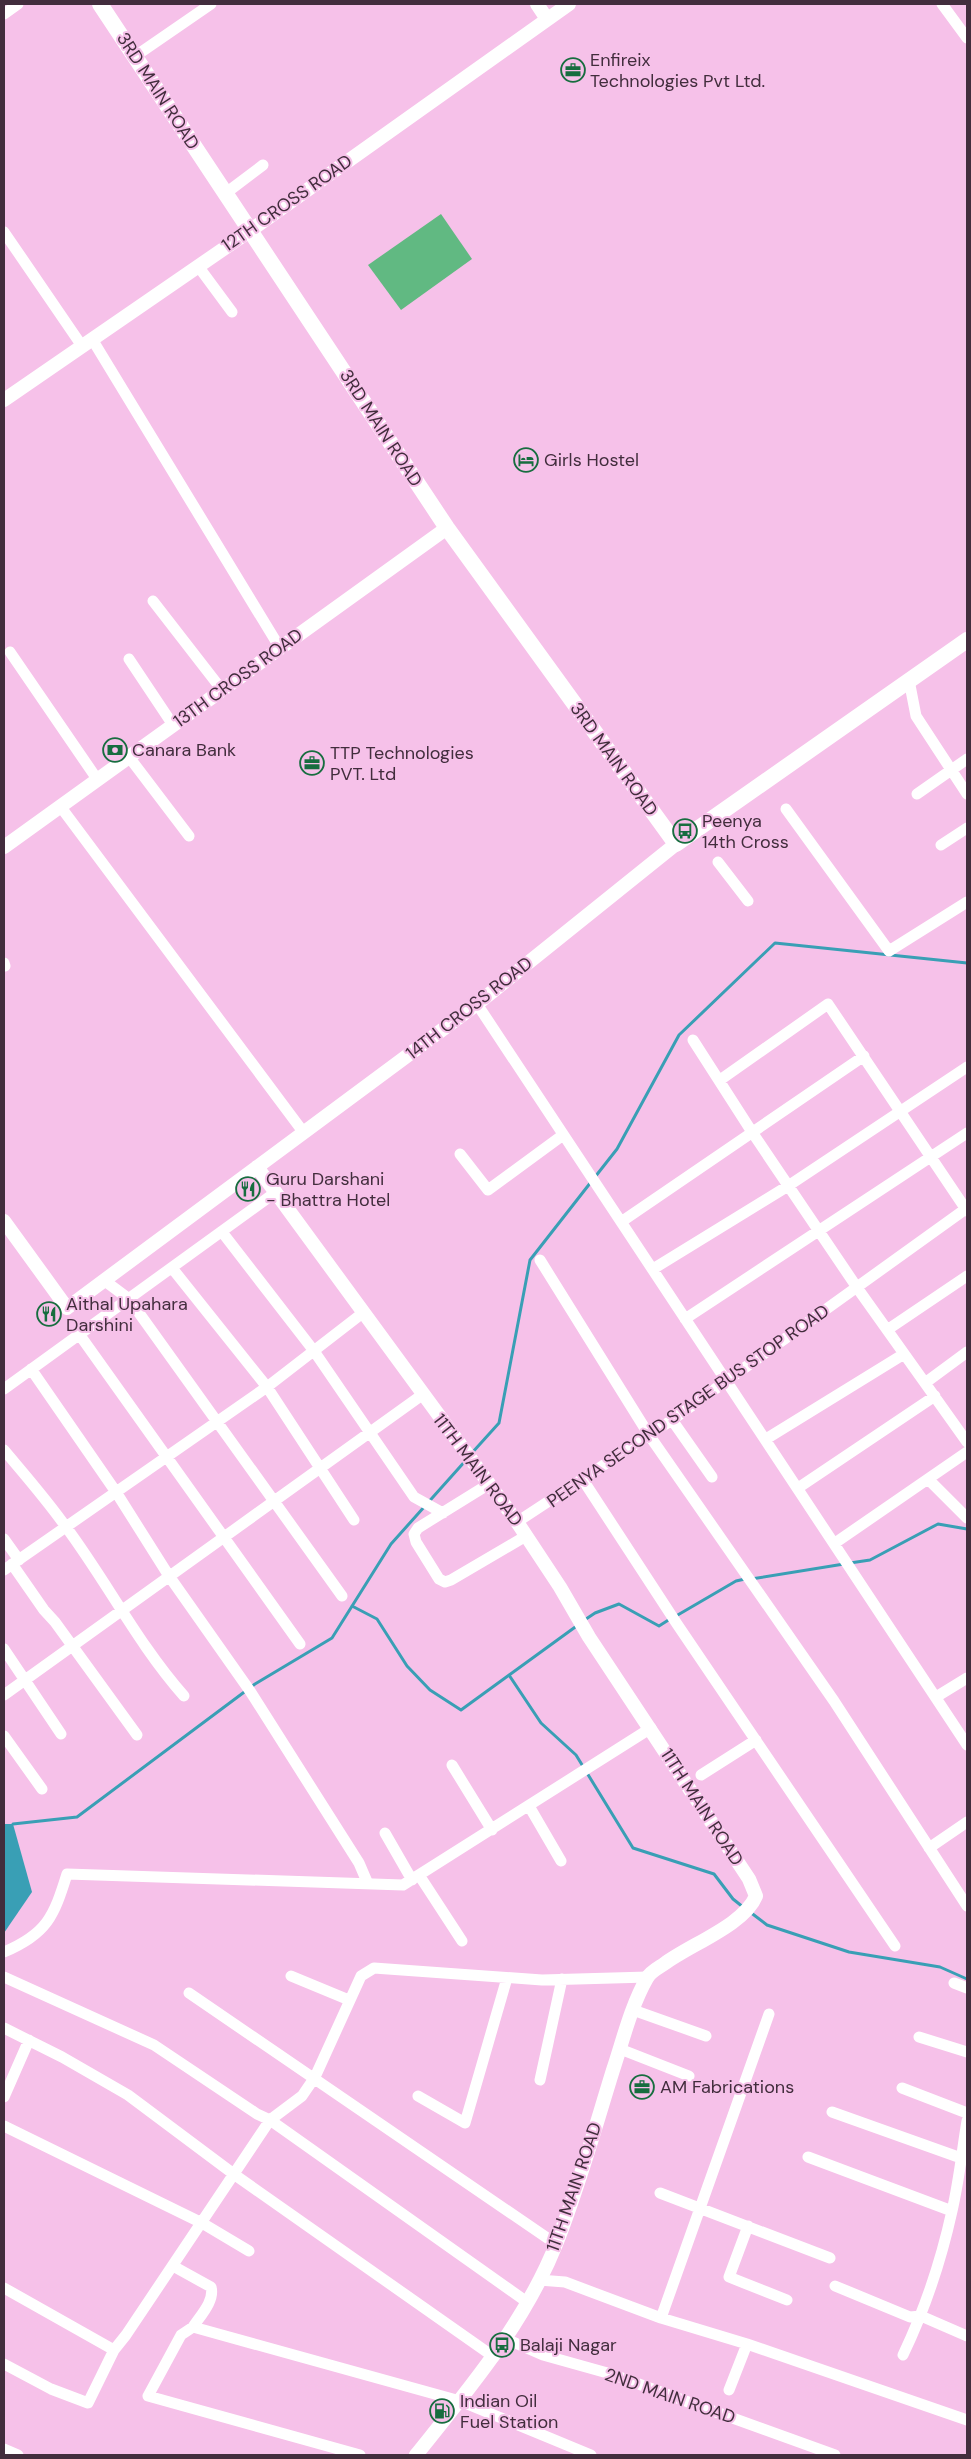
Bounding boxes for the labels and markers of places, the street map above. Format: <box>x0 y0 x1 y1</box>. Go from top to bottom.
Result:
place label: Enfireix Technologies Pvt Ltd. <box>590 48 765 93</box>
office icon: Enfireix Technologies Pvt Ltd. <box>560 57 586 83</box>
hotel icon: Girls Hostel <box>513 447 539 473</box>
place label: Girls Hostel <box>544 448 639 472</box>
bank icon: Canara Bank <box>102 737 128 763</box>
place label: Canara Bank <box>132 738 236 762</box>
place label: TTP Technologies PVT. Ltd <box>330 741 474 786</box>
office icon: TTP Technologies PVT. Ltd <box>299 750 325 776</box>
place label: Peenya 14th Cross <box>702 809 789 854</box>
bus stop icon: Peenya 14th Cross <box>672 818 698 844</box>
place label: Guru Darshani - Bhattra Hotel <box>266 1167 390 1212</box>
restaurant icon: Guru Darshani - Bhattra Hotel <box>235 1176 261 1202</box>
place label: Aithal Upahara Darshini <box>66 1292 188 1337</box>
restaurant icon: Aithal Upahara Darshini <box>36 1301 62 1327</box>
office icon: AM Fabrications <box>629 2074 655 2100</box>
place label: AM Fabrications <box>660 2075 794 2099</box>
bus stop icon: Balaji Nagar <box>489 2332 515 2358</box>
place label: Balaji Nagar <box>520 2333 617 2357</box>
place label: Indian Oil Fuel Station <box>460 2389 558 2434</box>
fuel station icon: Indian Oil Fuel Station <box>429 2398 455 2424</box>

